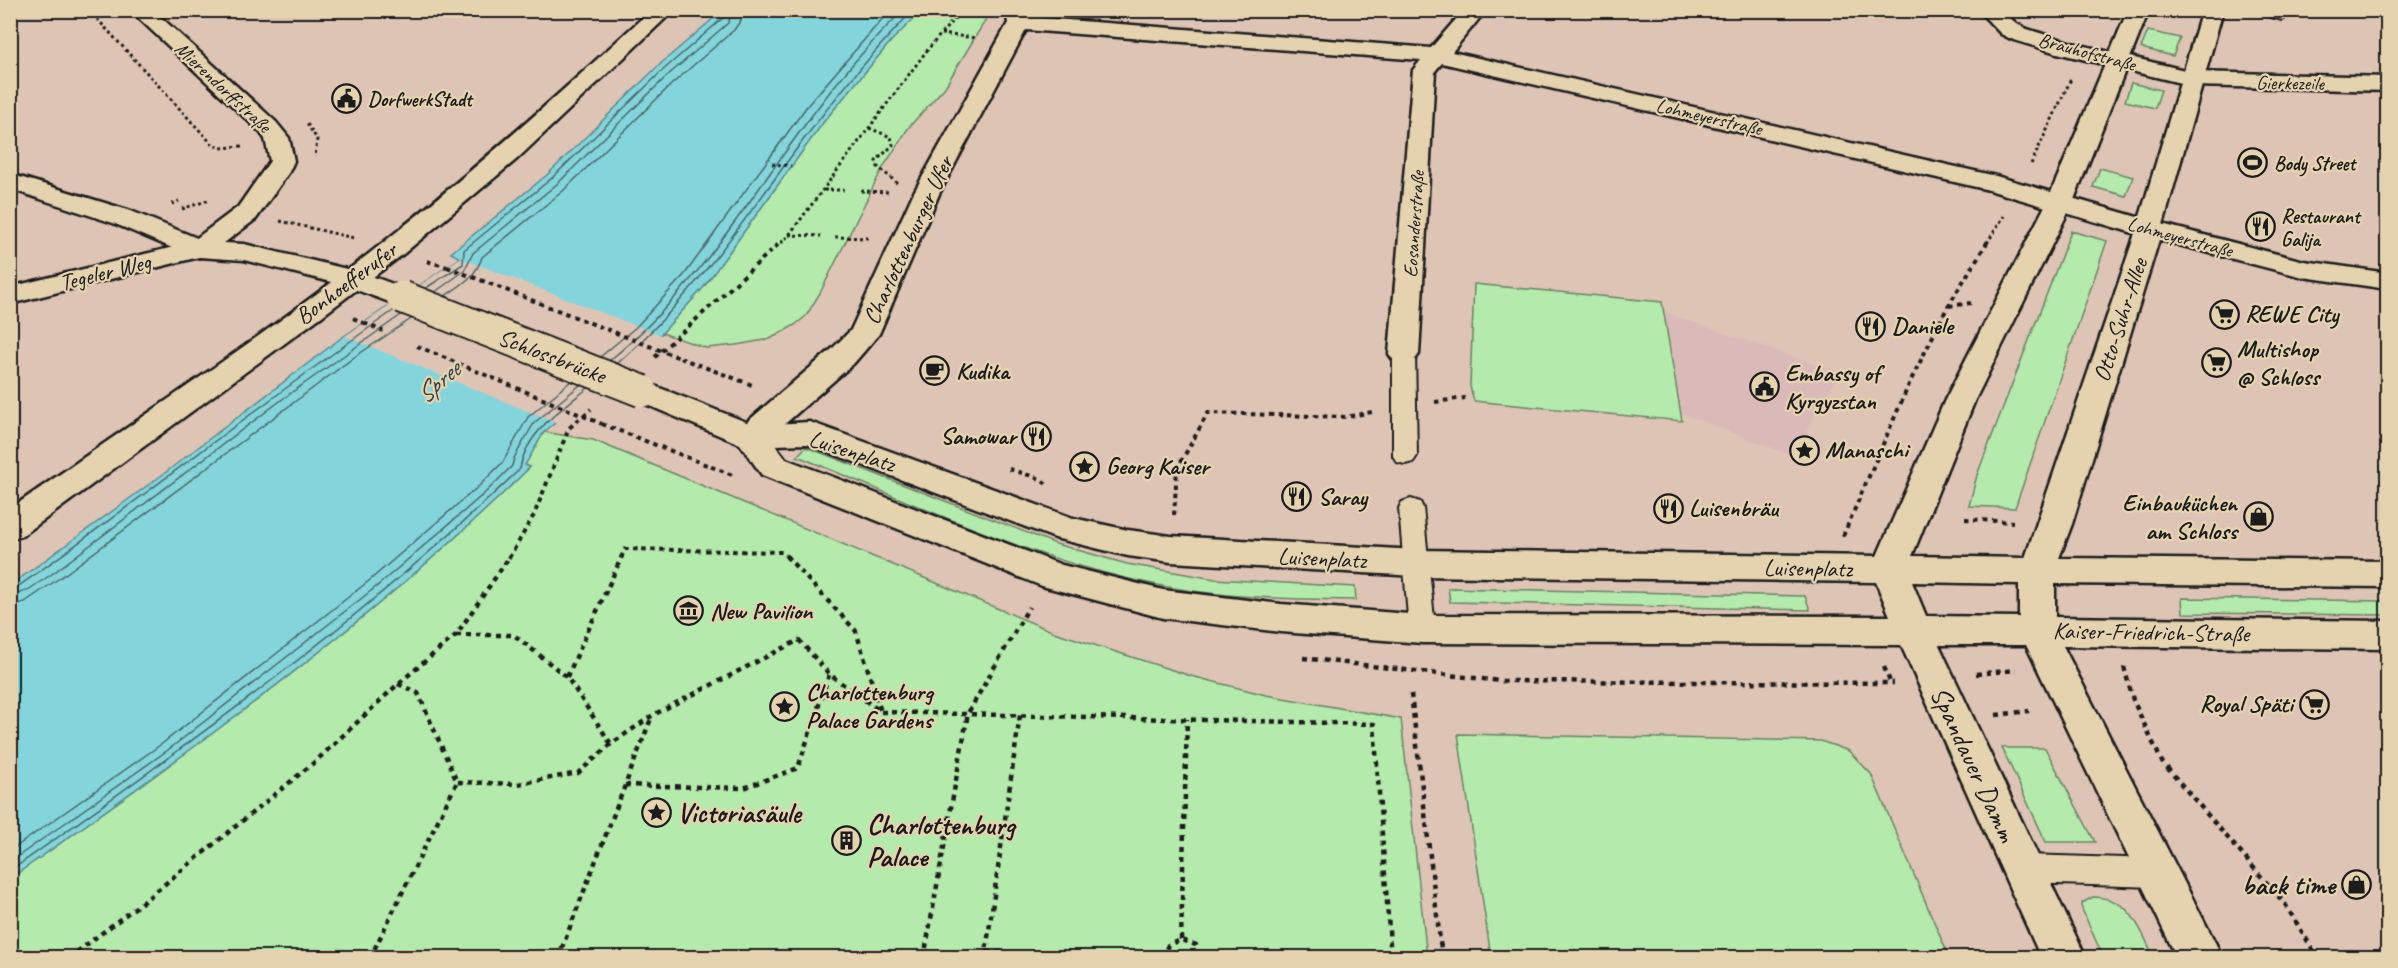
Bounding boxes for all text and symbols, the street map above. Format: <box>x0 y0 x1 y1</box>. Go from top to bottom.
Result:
street label: Brauhofstraße <box>2036 27 2140 77</box>
street label: Mierendorffstraße <box>170 36 278 139</box>
street label: Gierkezeile <box>2256 70 2326 96</box>
public building icon: DorfwerkStadt <box>331 83 363 115</box>
place label: DorfwerkStadt <box>368 87 474 112</box>
street label: Lohmeyerstraße <box>1654 93 1766 142</box>
sports icon: Body Street <box>2237 147 2269 179</box>
street label: Charlottenburger Ufer <box>856 149 961 329</box>
place label: Body Street <box>2274 151 2357 177</box>
street label: Eosanderstraße <box>1398 168 1430 278</box>
place label: Restaurant Galija <box>2281 204 2362 252</box>
street label: Lohmeyerstraße <box>2125 211 2237 263</box>
restaurant icon: Restaurant Galija <box>2244 211 2276 243</box>
street label: Bonhoefferufer <box>289 234 405 331</box>
street label: Tegeler Weg <box>56 246 155 298</box>
street label: Otto-Suhr-Allee <box>2086 252 2155 386</box>
supermarket icon: REWE City <box>2208 298 2240 330</box>
place label: REWE City <box>2245 299 2340 329</box>
restaurant icon: Daniele <box>1855 310 1887 342</box>
place label: Daniele <box>1892 311 1955 341</box>
street label: Schlossbrücke <box>494 322 612 391</box>
place label: Multishop @ Schloss <box>2237 334 2322 392</box>
supermarket icon: Multishop @ Schloss <box>2200 347 2232 379</box>
water label: Spree <box>409 351 470 410</box>
cafe icon: Kudika <box>919 355 951 387</box>
place label: Kudika <box>956 356 1011 386</box>
place label: Embassy of Kyrgyzstan <box>1785 358 1885 416</box>
public building icon: Embassy of Kyrgyzstan <box>1748 371 1780 403</box>
restaurant icon: Samowar <box>1021 420 1053 452</box>
place label: Samowar <box>940 421 1018 451</box>
street label: Luisenplatz <box>805 423 900 479</box>
place icon: Manaschi <box>1788 434 1820 466</box>
place label: Manaschi <box>1825 435 1911 465</box>
place icon: Georg Kaiser <box>1069 450 1101 482</box>
place label: Georg Kaiser <box>1106 451 1211 481</box>
restaurant icon: Saray <box>1281 481 1313 513</box>
place label: Saray <box>1318 482 1369 512</box>
place label: Einbauküchen am Schloss <box>2122 488 2240 546</box>
restaurant icon: Luisenbräu <box>1652 492 1684 524</box>
place label: Luisenbräu <box>1689 493 1780 523</box>
shop icon: Einbauküchen am Schloss <box>2242 501 2274 533</box>
street label: Luisenplatz <box>1277 541 1368 575</box>
street label: Luisenplatz <box>1763 552 1854 584</box>
museum icon: New Pavilion <box>673 595 705 627</box>
place label: New Pavilion <box>710 596 813 626</box>
street label: Kaiser-Friedrich-Straße <box>2053 615 2252 649</box>
place label: Charlottenburg Palace Gardens <box>806 677 935 735</box>
street label: Spandauer Damm <box>1923 681 2026 849</box>
supermarket icon: Royal Späti <box>2298 688 2330 720</box>
place label: Royal Späti <box>2199 689 2296 719</box>
place icon: Charlottenburg Palace Gardens <box>769 690 801 722</box>
place label: Victoriasäule <box>677 795 804 830</box>
place icon: Victoriasäule <box>640 796 672 828</box>
place label: Charlottenburg Palace <box>867 807 1018 874</box>
building icon: Charlottenburg Palace <box>830 824 862 856</box>
place label: back time <box>2242 867 2338 902</box>
shop icon: back time <box>2340 868 2372 900</box>

